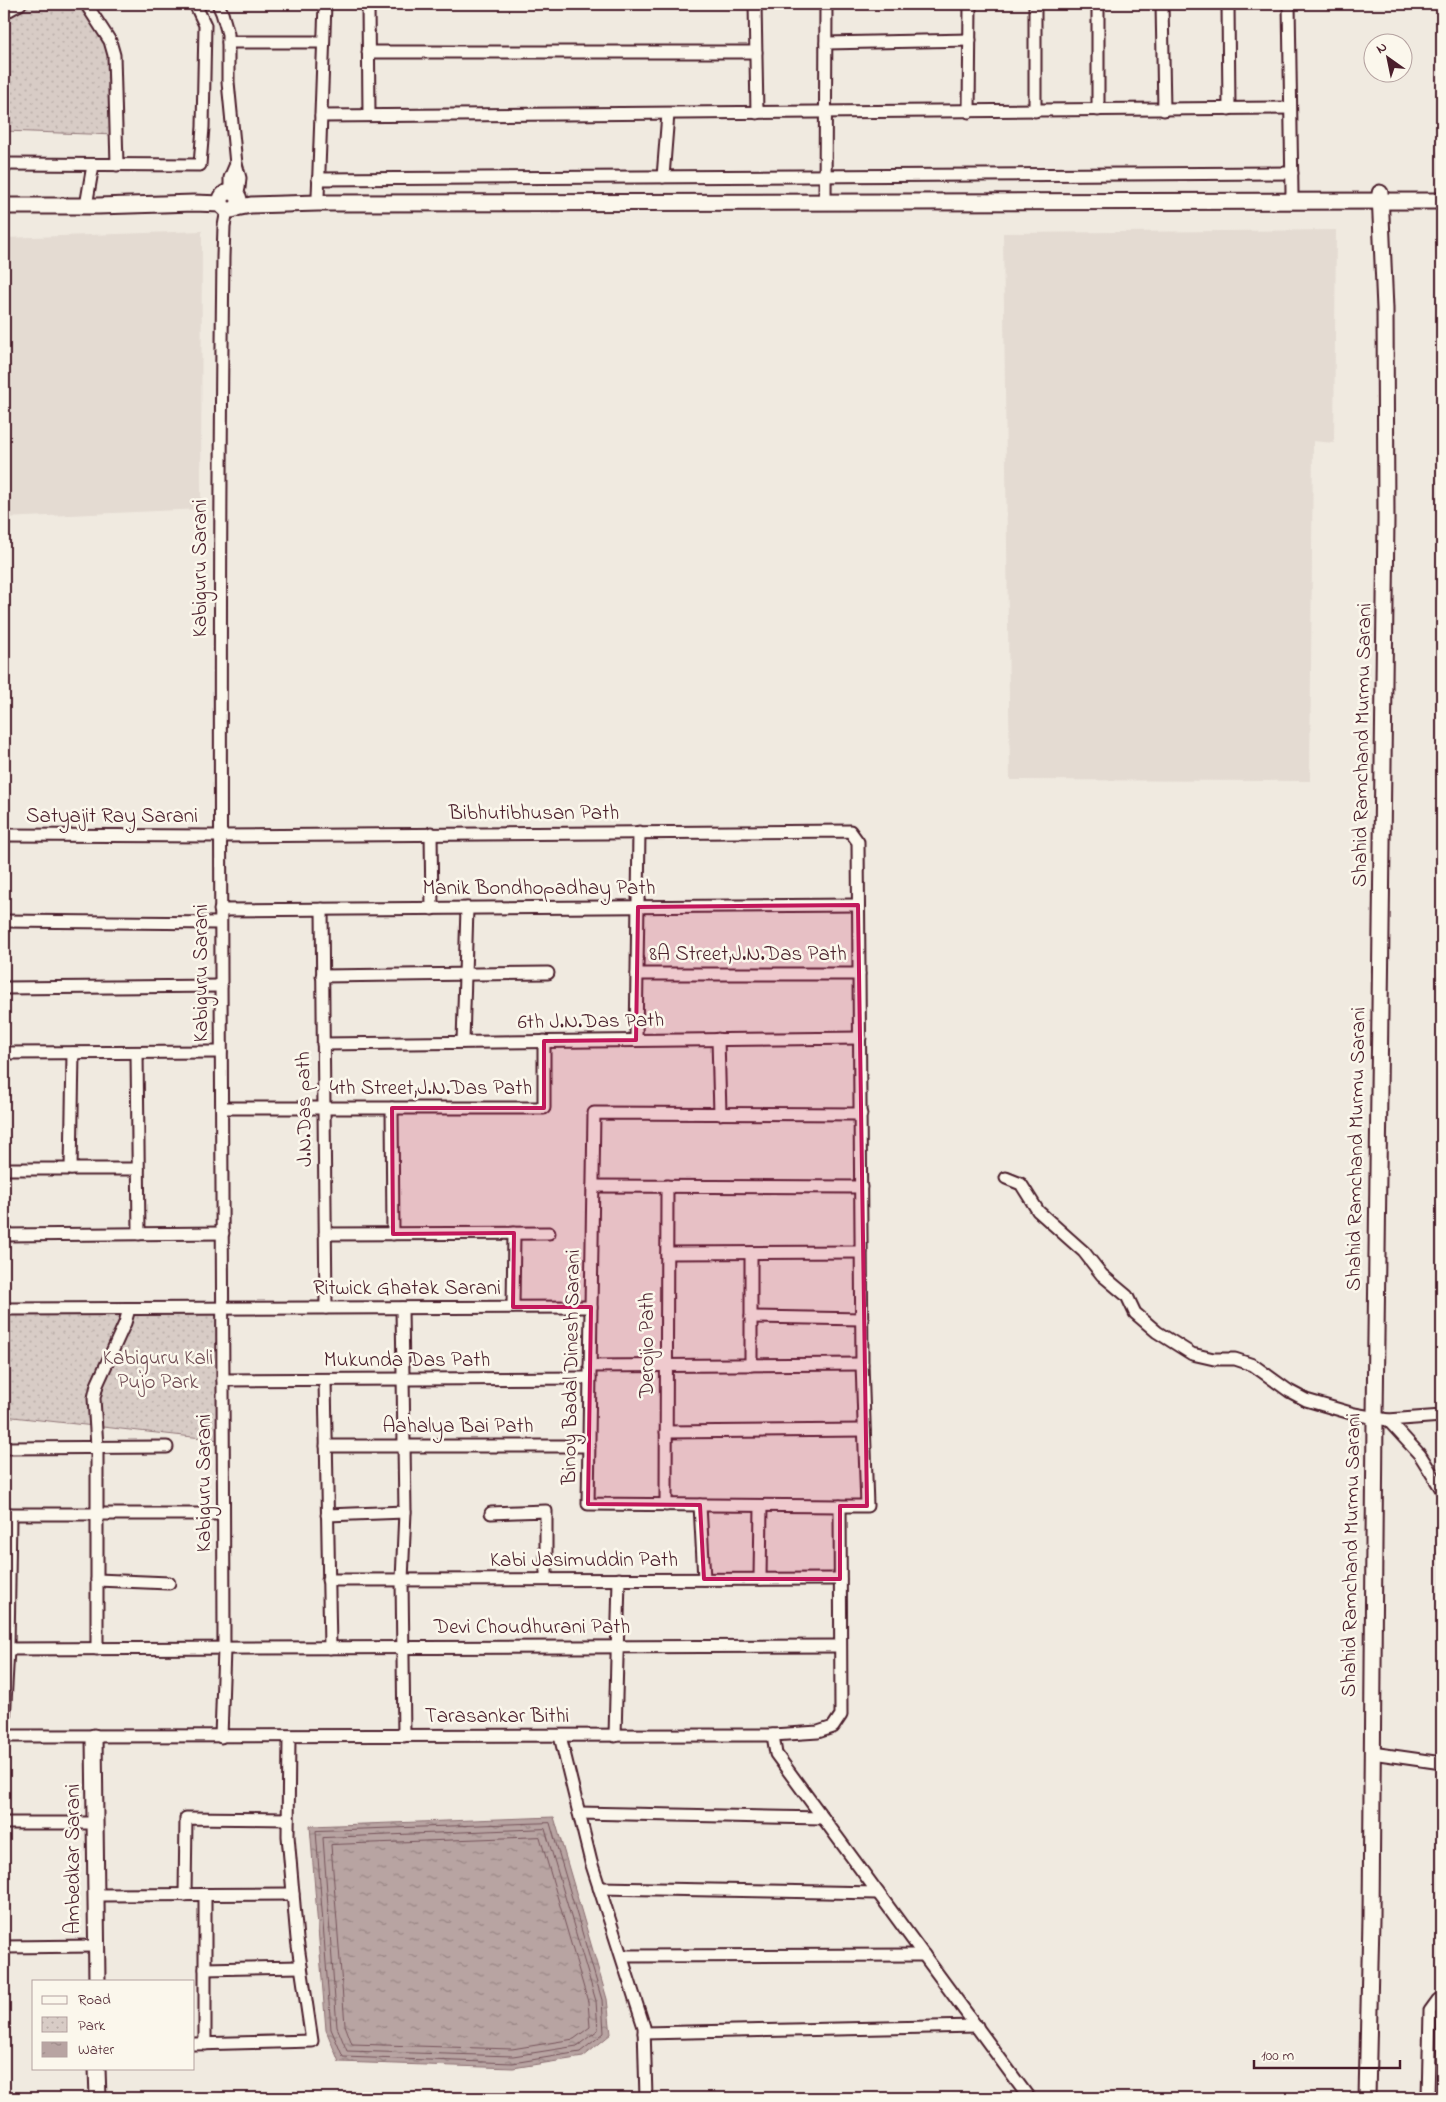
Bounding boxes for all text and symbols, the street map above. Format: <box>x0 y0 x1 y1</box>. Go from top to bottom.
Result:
north arrow <box>1364 32 1414 82</box>
text: N <box>1372 37 1391 60</box>
street label: Kabiguru Sarani <box>186 499 218 637</box>
street label: Shahid Ramchand Murmu Sarani <box>1346 603 1380 887</box>
street label: Bibhutibhusan Path <box>448 799 619 829</box>
street label: Satyajit Ray Sarani <box>26 802 198 834</box>
street label: Manik Bondhopadhay Path <box>423 874 655 906</box>
street label: Kabiguru Sarani <box>187 904 219 1042</box>
street label: 8A Street,J.N.Das Path <box>649 940 847 970</box>
street label: 6th J.N.Das Path <box>518 1006 664 1038</box>
street label: Shahid Ramchand Murmu Sarani <box>1340 1007 1374 1291</box>
street label: J.N.Das path <box>289 1051 321 1167</box>
street label: 4th Street,J.N.Das Path <box>330 1074 532 1104</box>
street label: Binoy Badal Dinesh Sarani <box>555 1249 591 1486</box>
street label: Ritwick Ghatak Sarani <box>313 1274 501 1304</box>
street label: Derojio Path <box>633 1292 663 1399</box>
park label: Kabiguru Kali Pujo Park <box>103 1344 213 1398</box>
street label: Mukunda Das Path <box>324 1346 490 1376</box>
street label: Aahalya Bai Path <box>382 1412 534 1444</box>
street label: Shahid Ramchand Murmu Sarani <box>1335 1413 1369 1697</box>
street label: Kabiguru Sarani <box>190 1414 222 1552</box>
street label: Kabi Jasimuddin Path <box>490 1546 678 1576</box>
street label: Devi Choudhurani Path <box>433 1613 630 1643</box>
street label: Tarasankar Bithi <box>425 1702 569 1732</box>
street label: Ambedkar Sarani <box>59 1784 89 1934</box>
legend <box>32 1980 195 2070</box>
text: Road <box>78 1989 111 2011</box>
text: Park <box>78 2015 106 2037</box>
scale bar <box>1254 2037 1400 2069</box>
text: Water <box>78 2039 114 2061</box>
text: 100 m <box>1261 2045 1294 2067</box>

